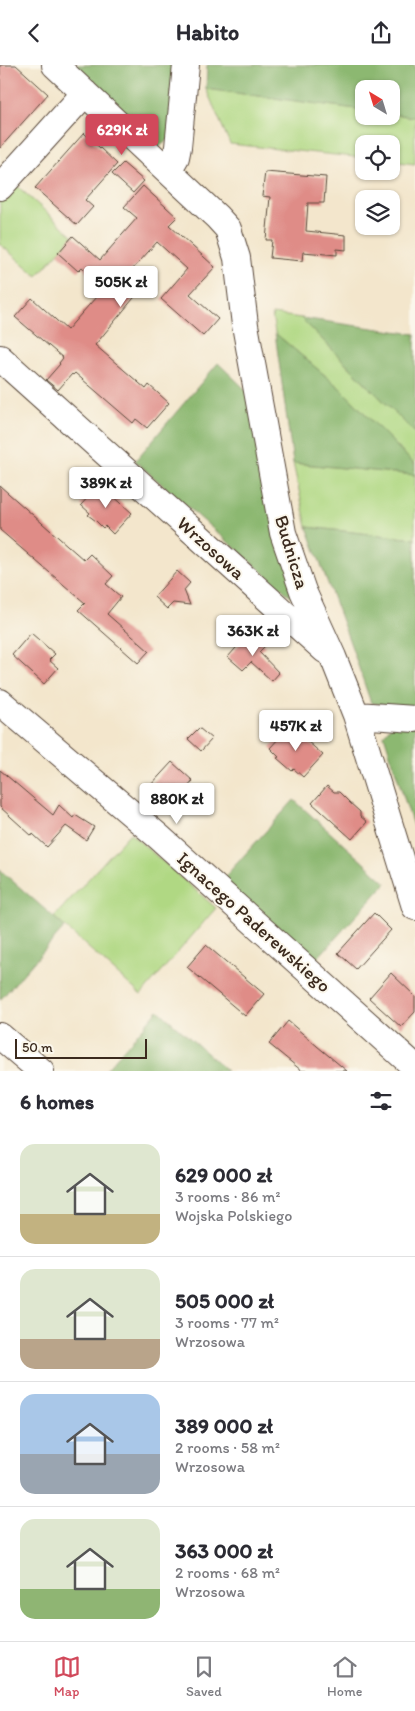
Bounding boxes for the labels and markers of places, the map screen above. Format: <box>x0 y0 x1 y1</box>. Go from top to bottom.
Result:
pin: 629K zł <box>76 113 168 156</box>
pin: 505K zł <box>75 265 167 308</box>
pin: 389K zł <box>60 467 152 509</box>
pin: 363K zł <box>207 615 299 657</box>
pin: 457K zł <box>250 709 342 752</box>
pin: 880K zł <box>131 783 223 825</box>

